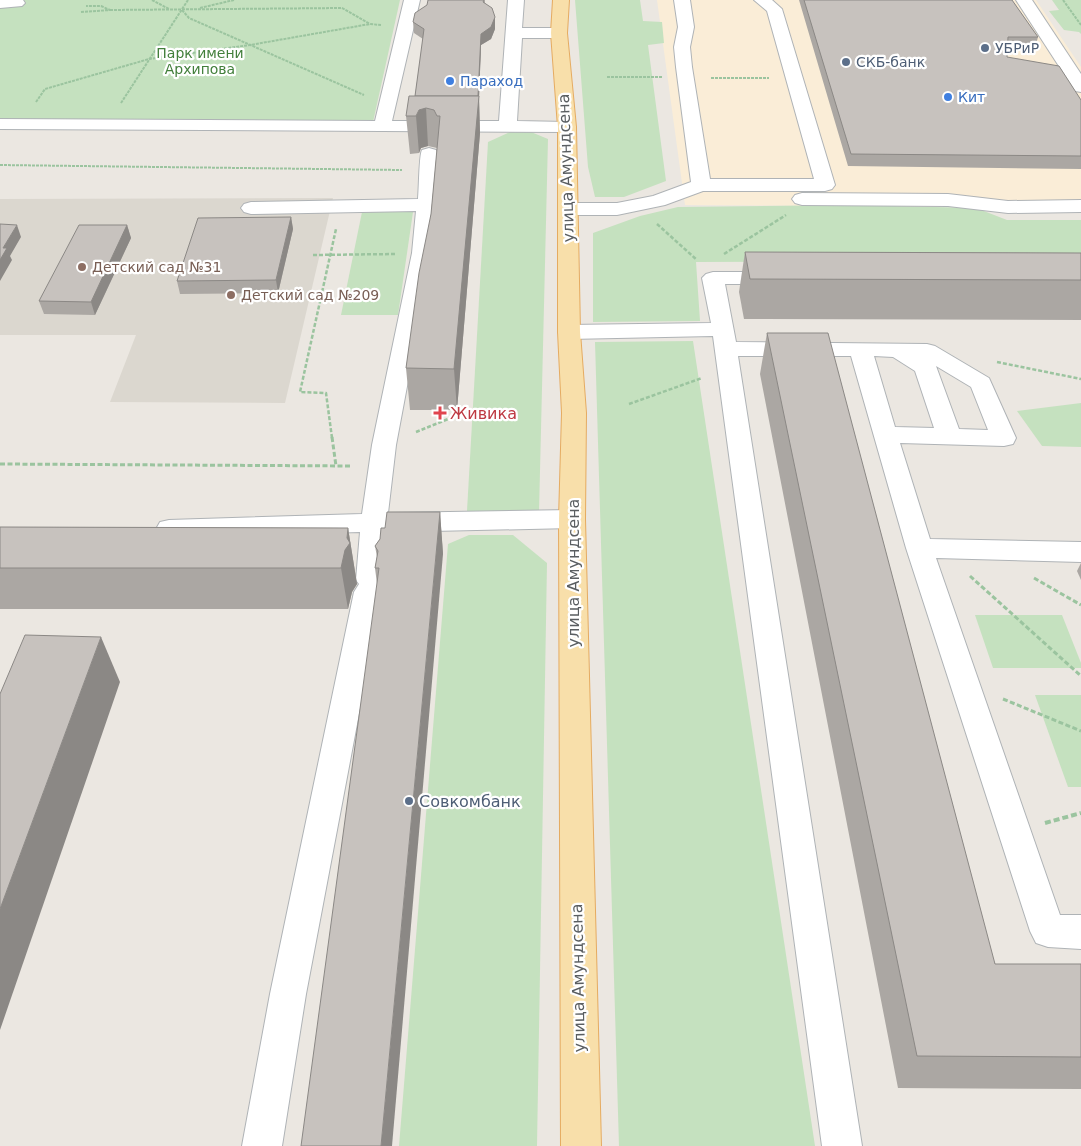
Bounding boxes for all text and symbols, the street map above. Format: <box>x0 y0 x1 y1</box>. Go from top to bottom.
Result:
place label: УБРиР <box>995 40 1039 56</box>
marker: УБРиР <box>979 42 991 54</box>
park label: Парк имени Архипова <box>156 45 244 77</box>
place label: СКБ-банк <box>856 54 925 70</box>
marker: СКБ-банк <box>840 56 852 68</box>
place label: Параход <box>460 73 523 89</box>
marker: Параход <box>444 75 456 87</box>
place label: Кит <box>958 89 985 105</box>
marker: Кит <box>942 91 954 103</box>
street label: улица Амундсена <box>554 93 578 243</box>
place label: Детский сад №31 <box>92 259 221 275</box>
marker: Детский сад №31 <box>76 261 88 273</box>
place label: Детский сад №209 <box>241 287 379 303</box>
marker: Детский сад №209 <box>225 289 237 301</box>
place label: Живика <box>450 404 517 423</box>
marker: Живика <box>434 407 446 419</box>
street label: улица Амундсена <box>564 499 583 647</box>
place label: Совкомбанк <box>419 792 521 811</box>
marker: Совкомбанк <box>403 795 415 807</box>
street label: улица Амундсена <box>567 903 589 1053</box>

